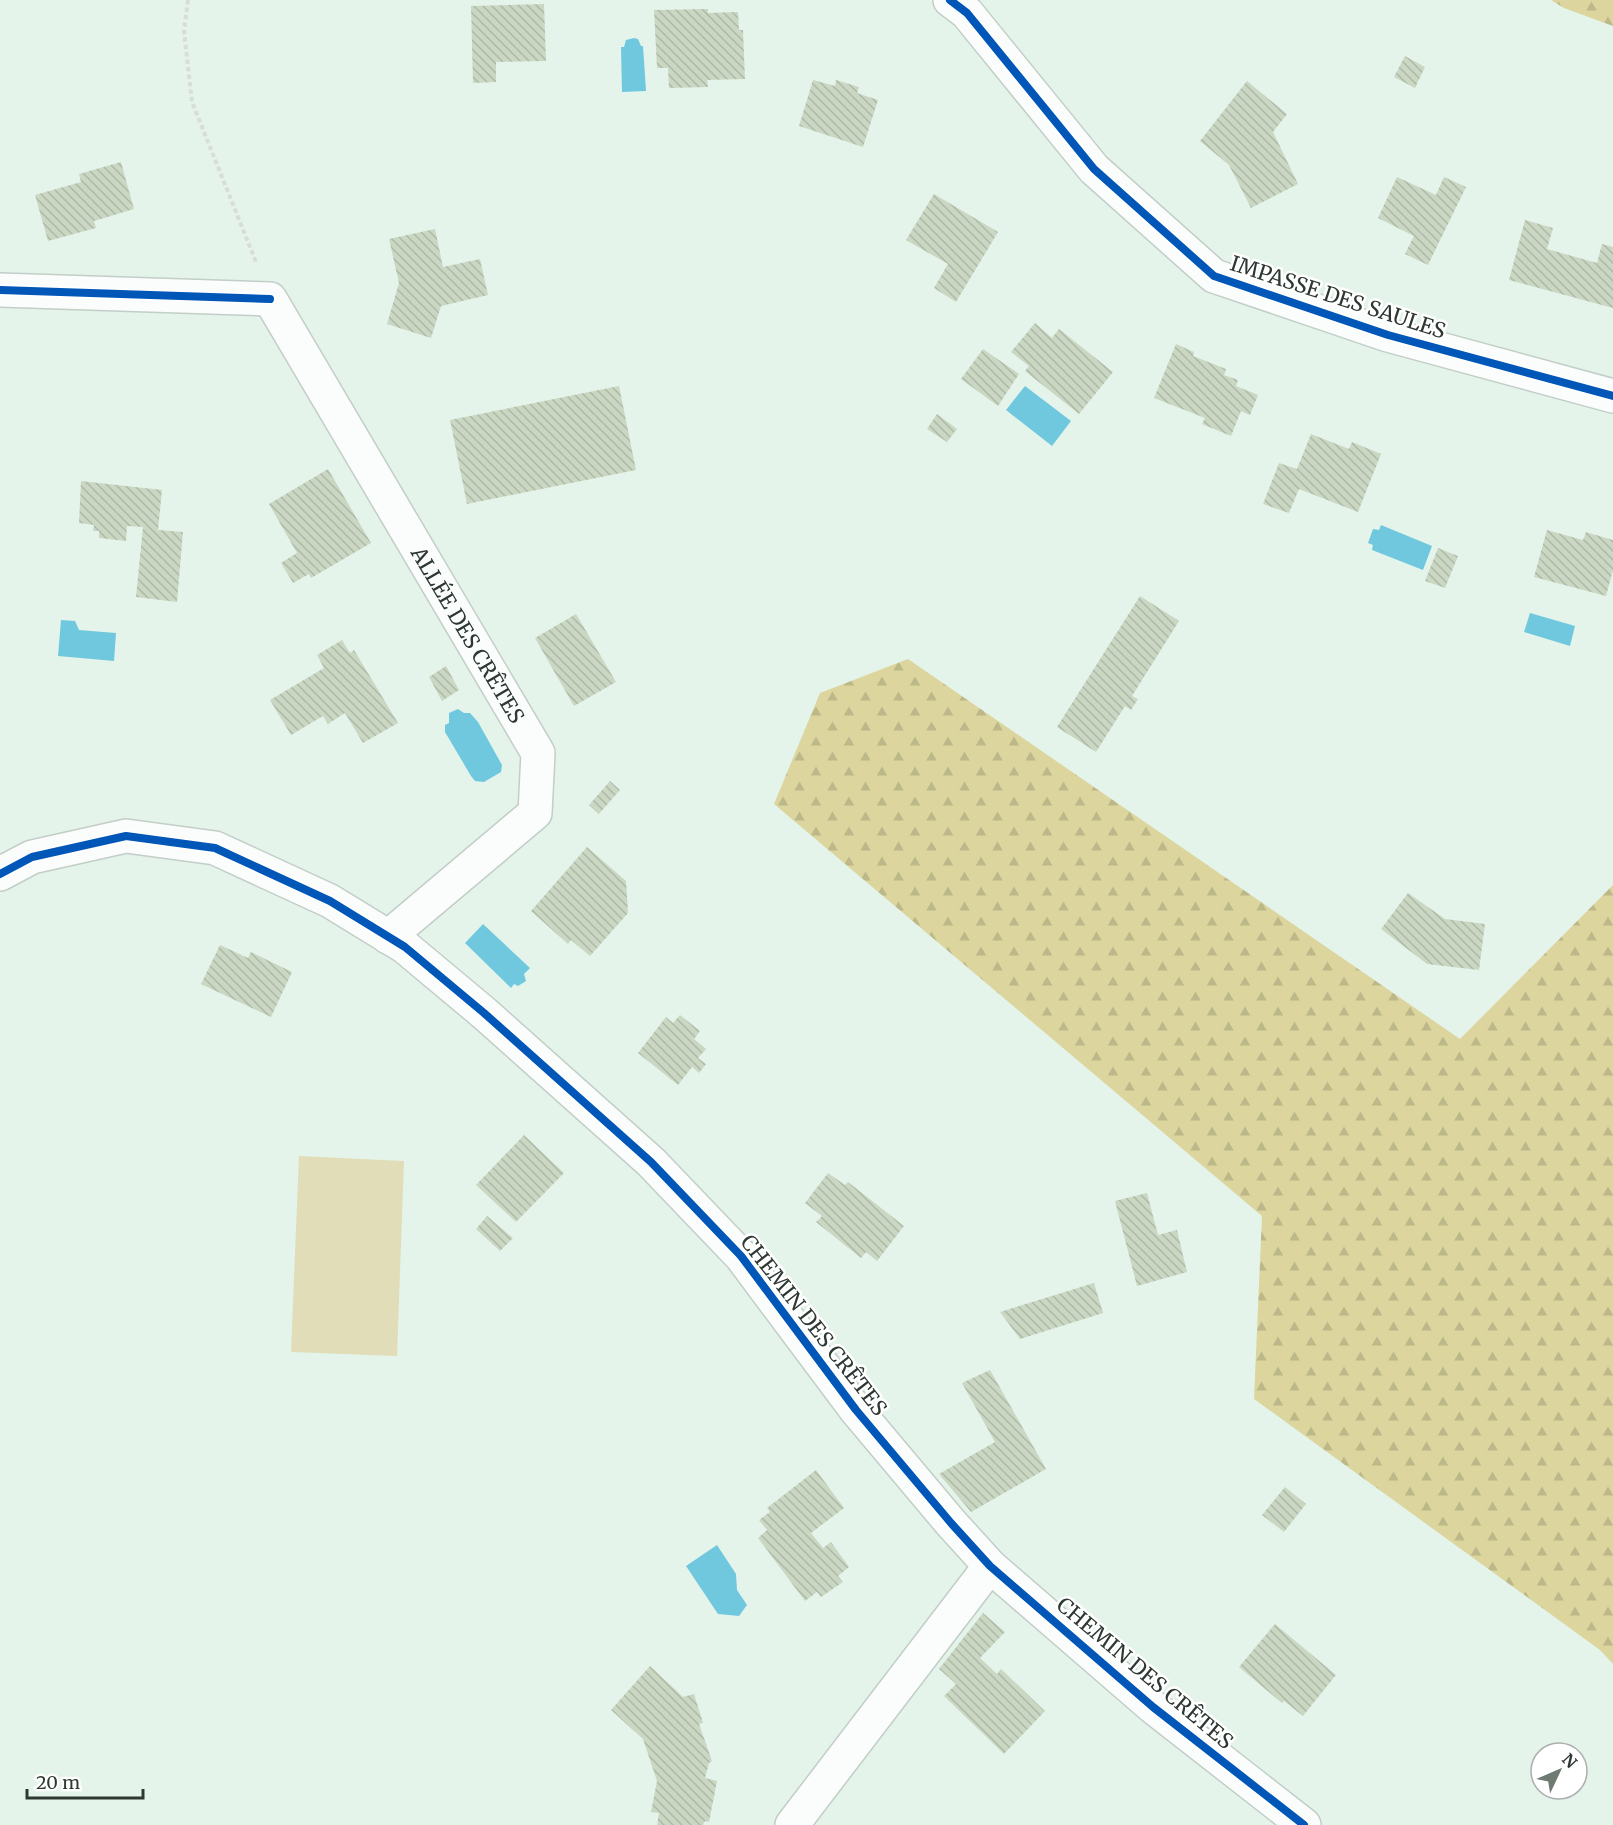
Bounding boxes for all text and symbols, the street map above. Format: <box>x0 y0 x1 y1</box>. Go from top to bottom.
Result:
street label: IMPASSE DES SAULES <box>1227 249 1449 345</box>
street label: ALLÉE DES CRÊTES <box>405 541 531 728</box>
street label: CHEMIN DES CRÊTES <box>735 1229 893 1421</box>
street label: CHEMIN DES CRÊTES <box>1051 1591 1239 1755</box>
north arrow <box>1529 1741 1589 1801</box>
text: N <box>1558 1749 1582 1772</box>
scale bar <box>27 1762 142 1800</box>
text: 20 m <box>36 1771 80 1794</box>

